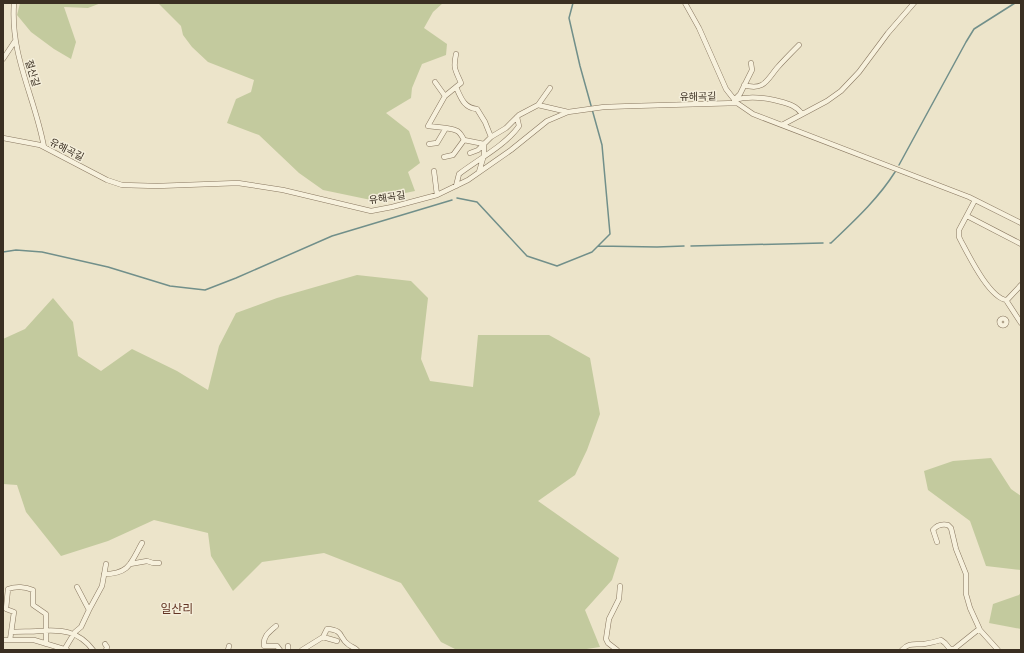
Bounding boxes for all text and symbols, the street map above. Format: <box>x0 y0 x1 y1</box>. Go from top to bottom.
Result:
street label: 절산길 <box>23 58 42 88</box>
street label: 유해곡길 <box>680 91 717 102</box>
street label: 유해곡길 <box>48 136 86 163</box>
street label: 유해곡길 <box>368 189 406 206</box>
district label: 일산리 <box>160 602 194 616</box>

